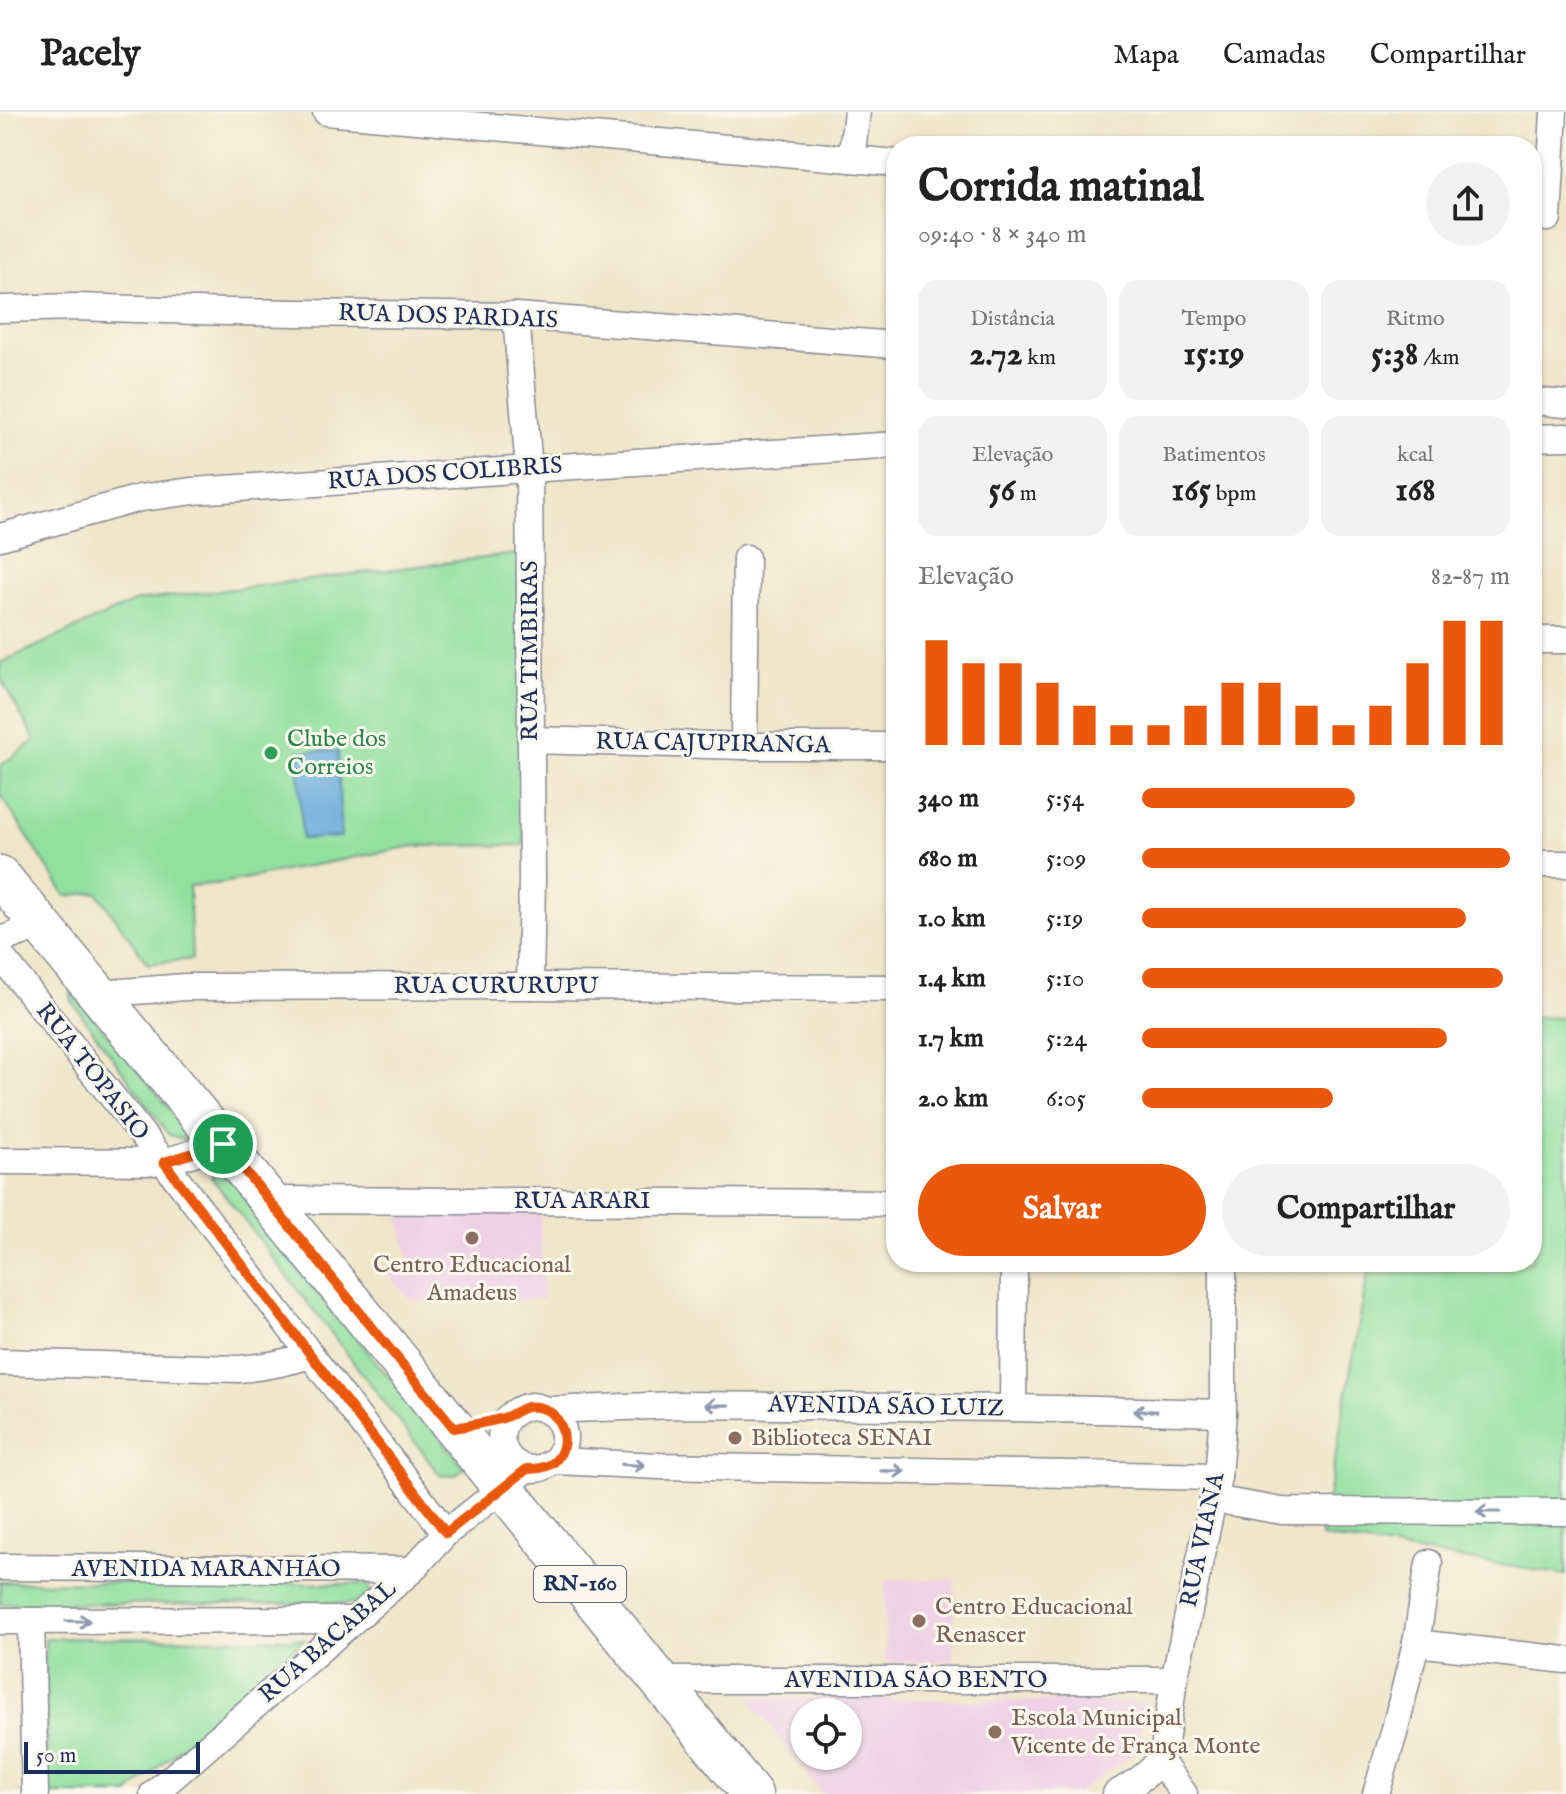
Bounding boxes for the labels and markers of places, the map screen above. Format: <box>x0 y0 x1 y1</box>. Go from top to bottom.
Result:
place label: Clube dos Correios <box>287 724 386 783</box>
marker: Clube dos Correios <box>262 744 280 762</box>
pin <box>189 1110 257 1178</box>
marker: Centro Educacional Amadeus <box>463 1229 481 1247</box>
place label: Centro Educacional Amadeus <box>373 1250 571 1309</box>
place label: Biblioteca SENAI <box>751 1423 933 1454</box>
marker: Biblioteca SENAI <box>726 1429 744 1447</box>
place label: Centro Educacional Renascer <box>935 1592 1133 1651</box>
marker: Centro Educacional Renascer <box>910 1612 928 1630</box>
place label: Escola Municipal Vicente de França Monte <box>1010 1703 1261 1762</box>
marker: Escola Municipal Vicente de França Monte <box>986 1723 1004 1741</box>

